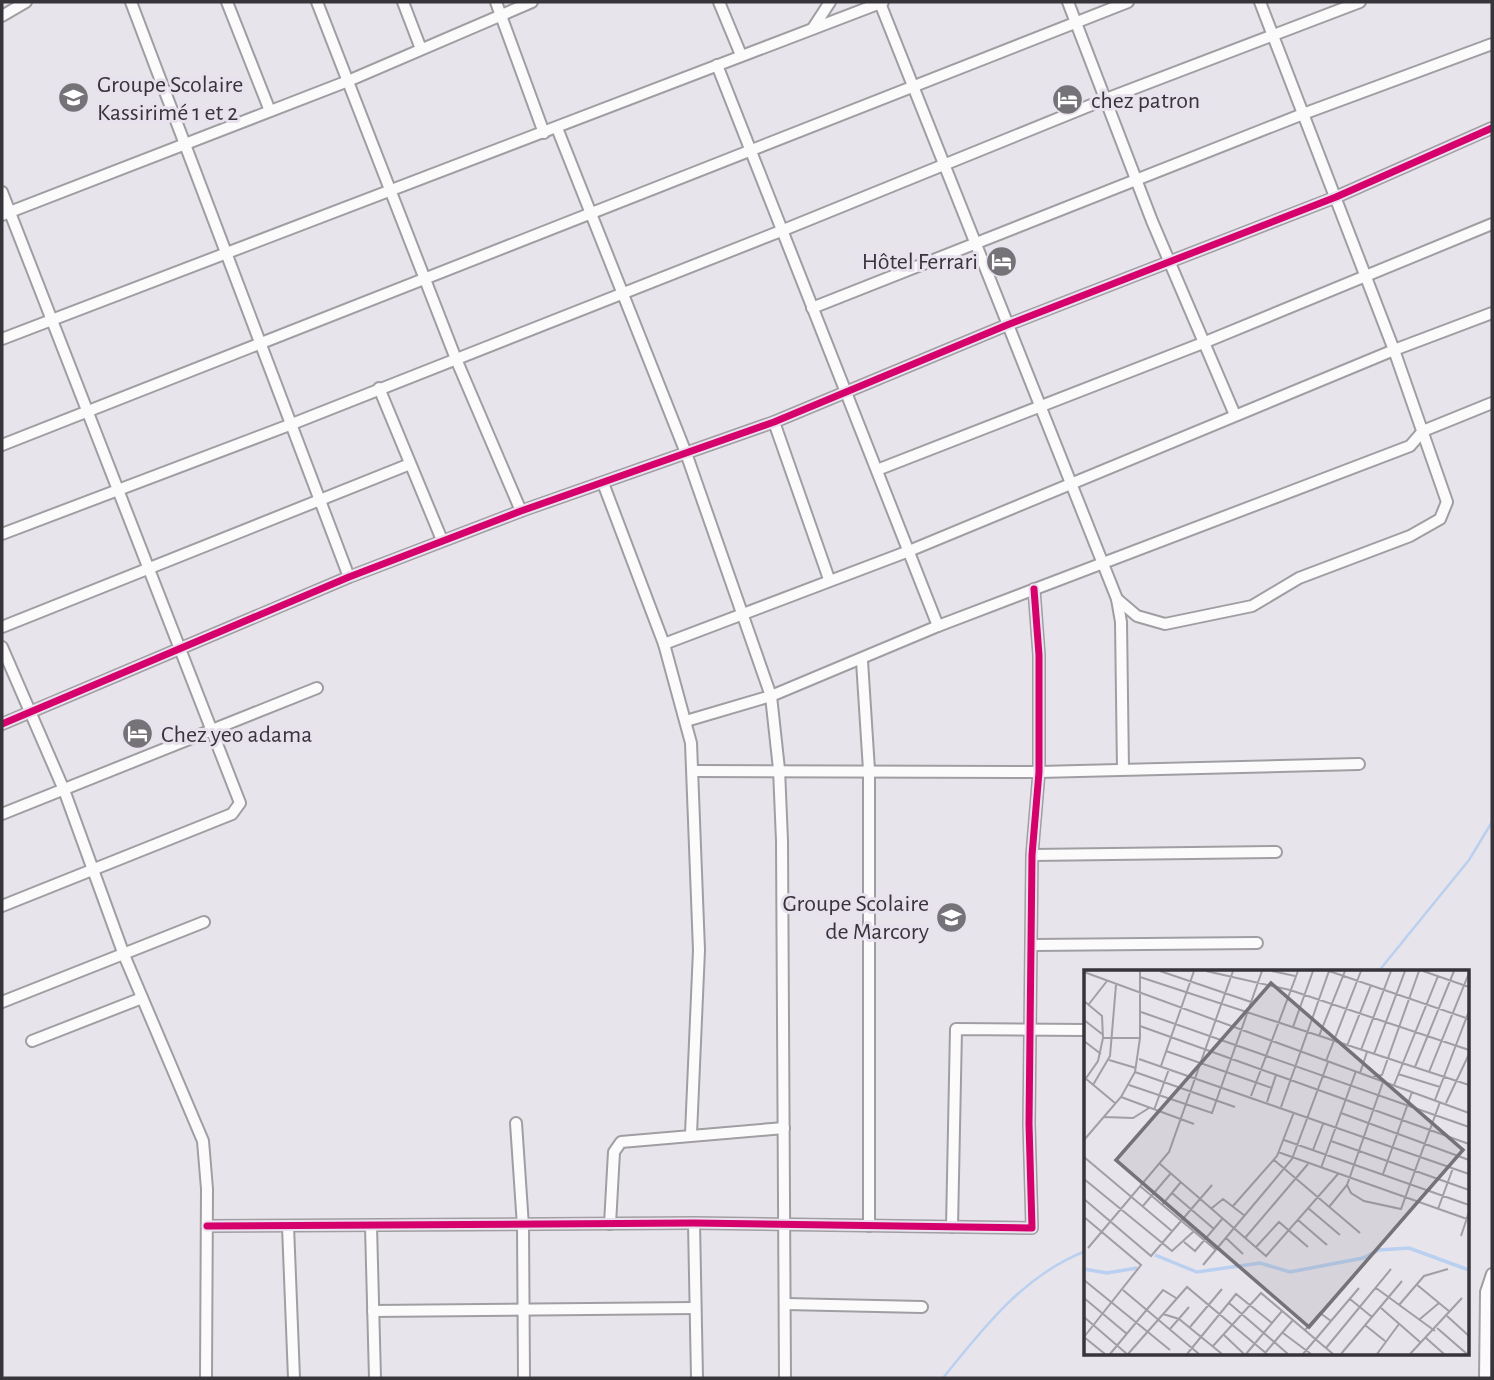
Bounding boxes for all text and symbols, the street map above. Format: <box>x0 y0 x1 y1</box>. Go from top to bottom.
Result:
place label: Groupe Scolaire Kassirimé 1 et 2 <box>97 73 243 125</box>
school or university icon: Groupe Scolaire Kassirimé 1 et 2 <box>57 81 91 115</box>
hotel icon: chez patron <box>1051 83 1085 117</box>
place label: chez patron <box>1091 89 1200 113</box>
hotel icon: Hôtel Ferrari <box>984 244 1018 278</box>
place label: Hôtel Ferrari <box>862 250 978 274</box>
hotel icon: Chez yeo adama <box>121 717 155 751</box>
place label: Chez yeo adama <box>161 723 312 747</box>
place label: Groupe Scolaire de Marcory <box>783 892 929 944</box>
school or university icon: Groupe Scolaire de Marcory <box>935 900 969 934</box>
inset map <box>1084 970 1470 1356</box>

